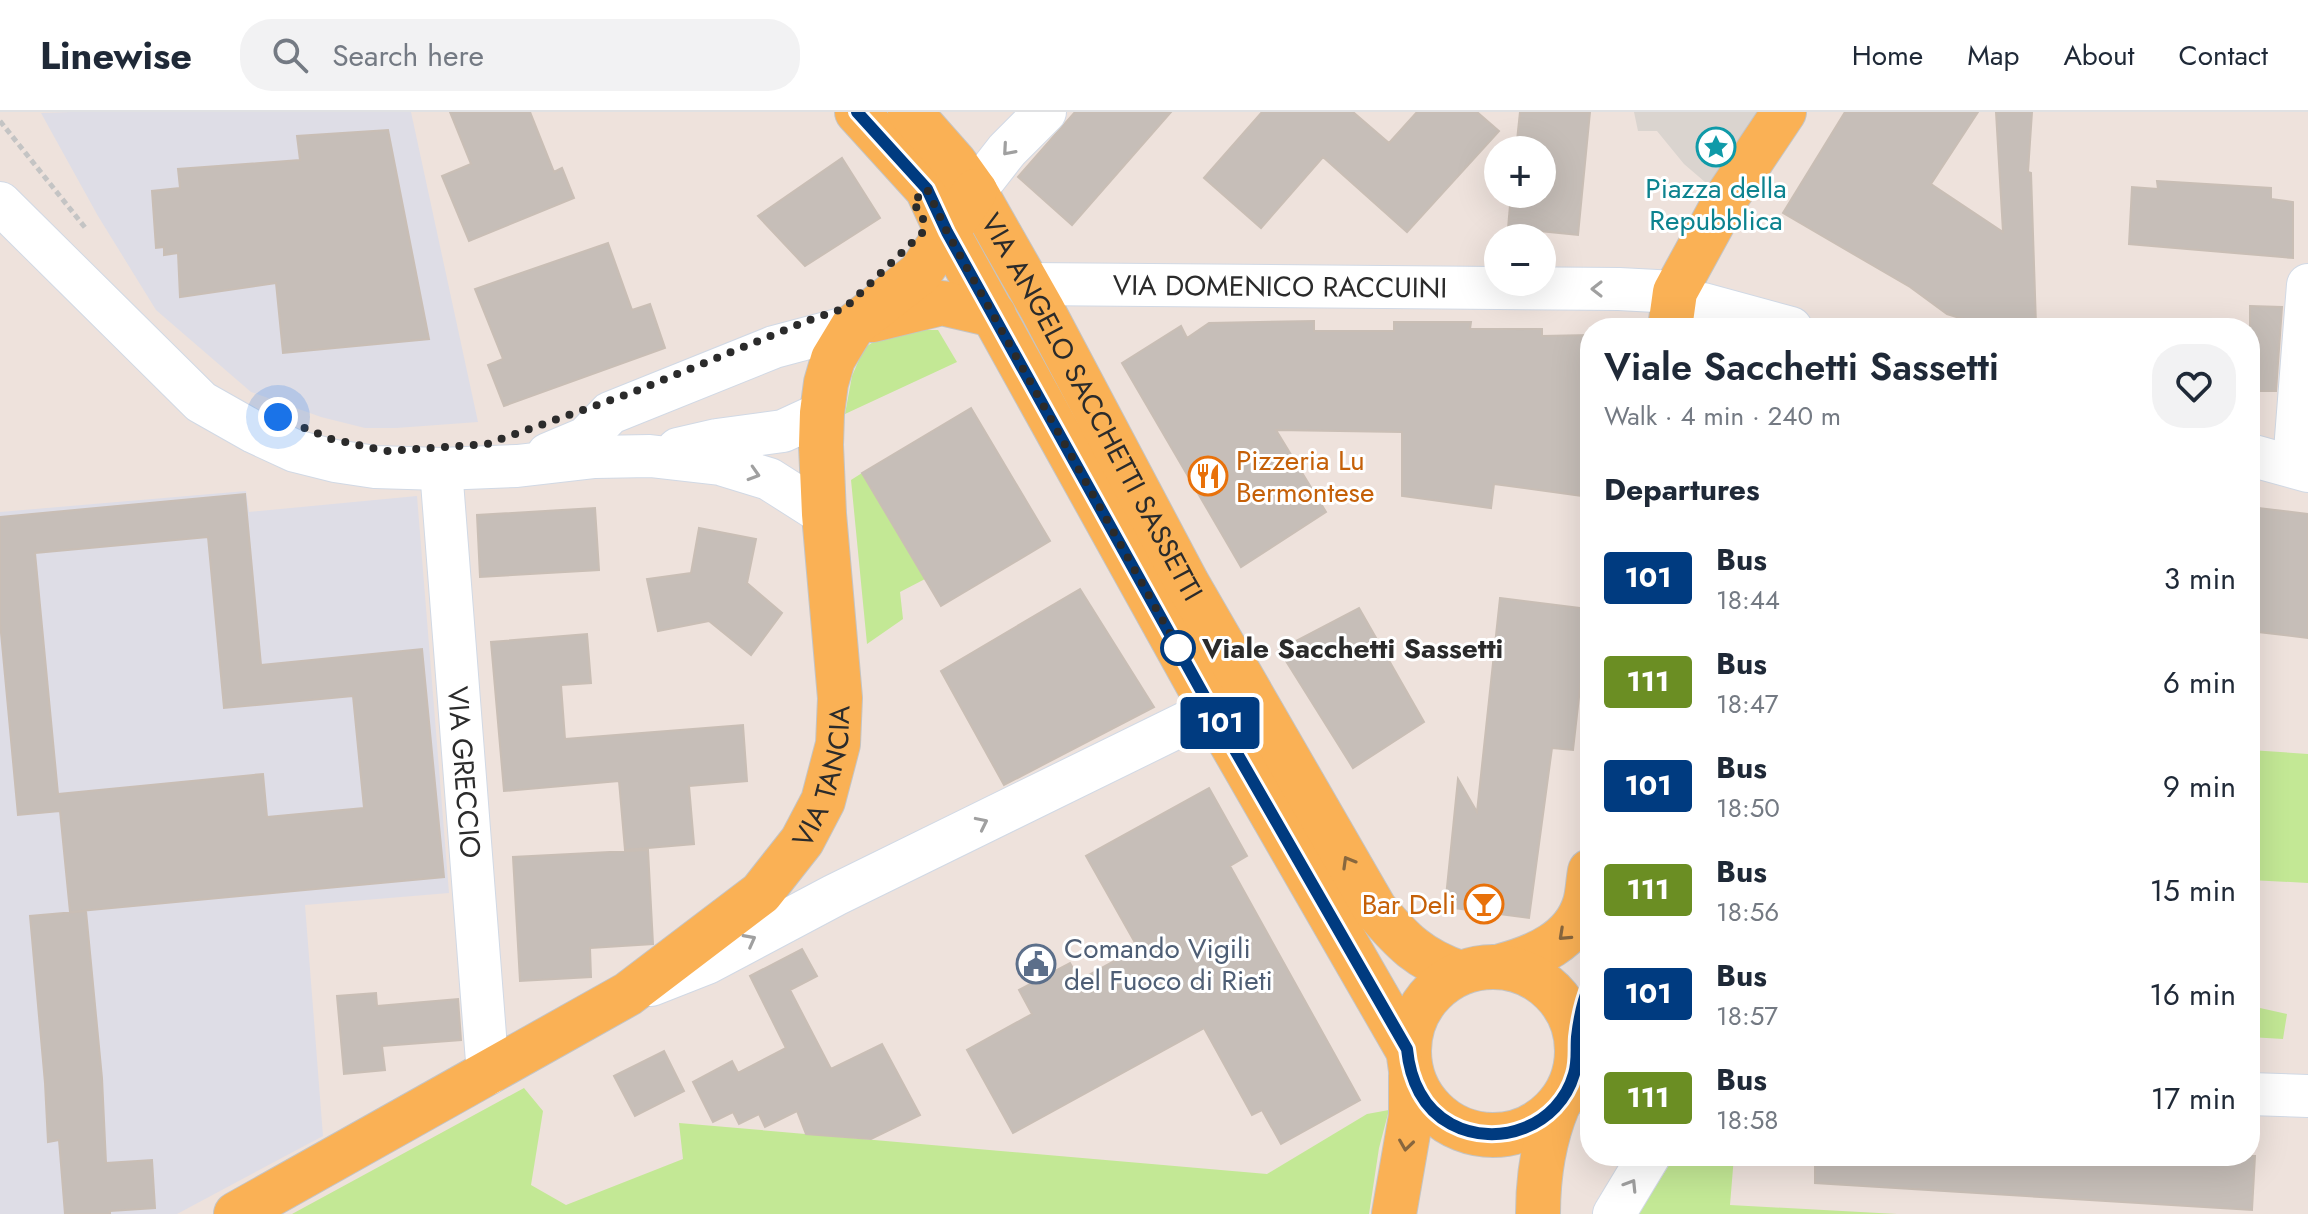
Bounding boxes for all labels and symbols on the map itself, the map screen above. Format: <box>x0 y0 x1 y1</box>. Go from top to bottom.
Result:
place icon: Piazza della Repubblica <box>1695 126 1737 168</box>
one-way arrow <box>1004 141 1018 156</box>
place label: Piazza della Repubblica <box>1645 168 1787 241</box>
street label: VIA ANGELO SACCHETTI SASSETTI <box>971 206 1213 608</box>
street label: VIA DOMENICO RACCUINI <box>1113 265 1447 309</box>
one-way arrow <box>1590 280 1603 298</box>
your location <box>258 397 298 437</box>
place label: Pizzeria Lu Bermontese <box>1236 440 1374 513</box>
restaurant icon: Pizzeria Lu Bermontese <box>1187 455 1229 497</box>
one-way arrow <box>746 465 760 481</box>
place label: Viale Sacchetti Sassetti <box>1201 628 1503 669</box>
marker: Viale Sacchetti Sassetti <box>1161 631 1195 665</box>
street label: VIA GRECCIO <box>437 685 491 860</box>
line badge: 101 <box>1174 697 1266 749</box>
street label: VIA TANCIA <box>782 704 861 855</box>
one-way arrow <box>974 817 988 833</box>
one-way arrow <box>1342 857 1358 871</box>
bar icon: Bar Deli <box>1463 883 1505 925</box>
place label: Bar Deli <box>1362 884 1456 925</box>
one-way arrow <box>1558 925 1573 939</box>
place label: Comando Vigili del Fuoco di Rieti <box>1064 928 1273 1001</box>
one-way arrow <box>742 935 756 950</box>
public building icon: Comando Vigili del Fuoco di Rieti <box>1015 943 1057 985</box>
one-way arrow <box>1398 1139 1415 1152</box>
one-way arrow <box>1621 1179 1637 1194</box>

